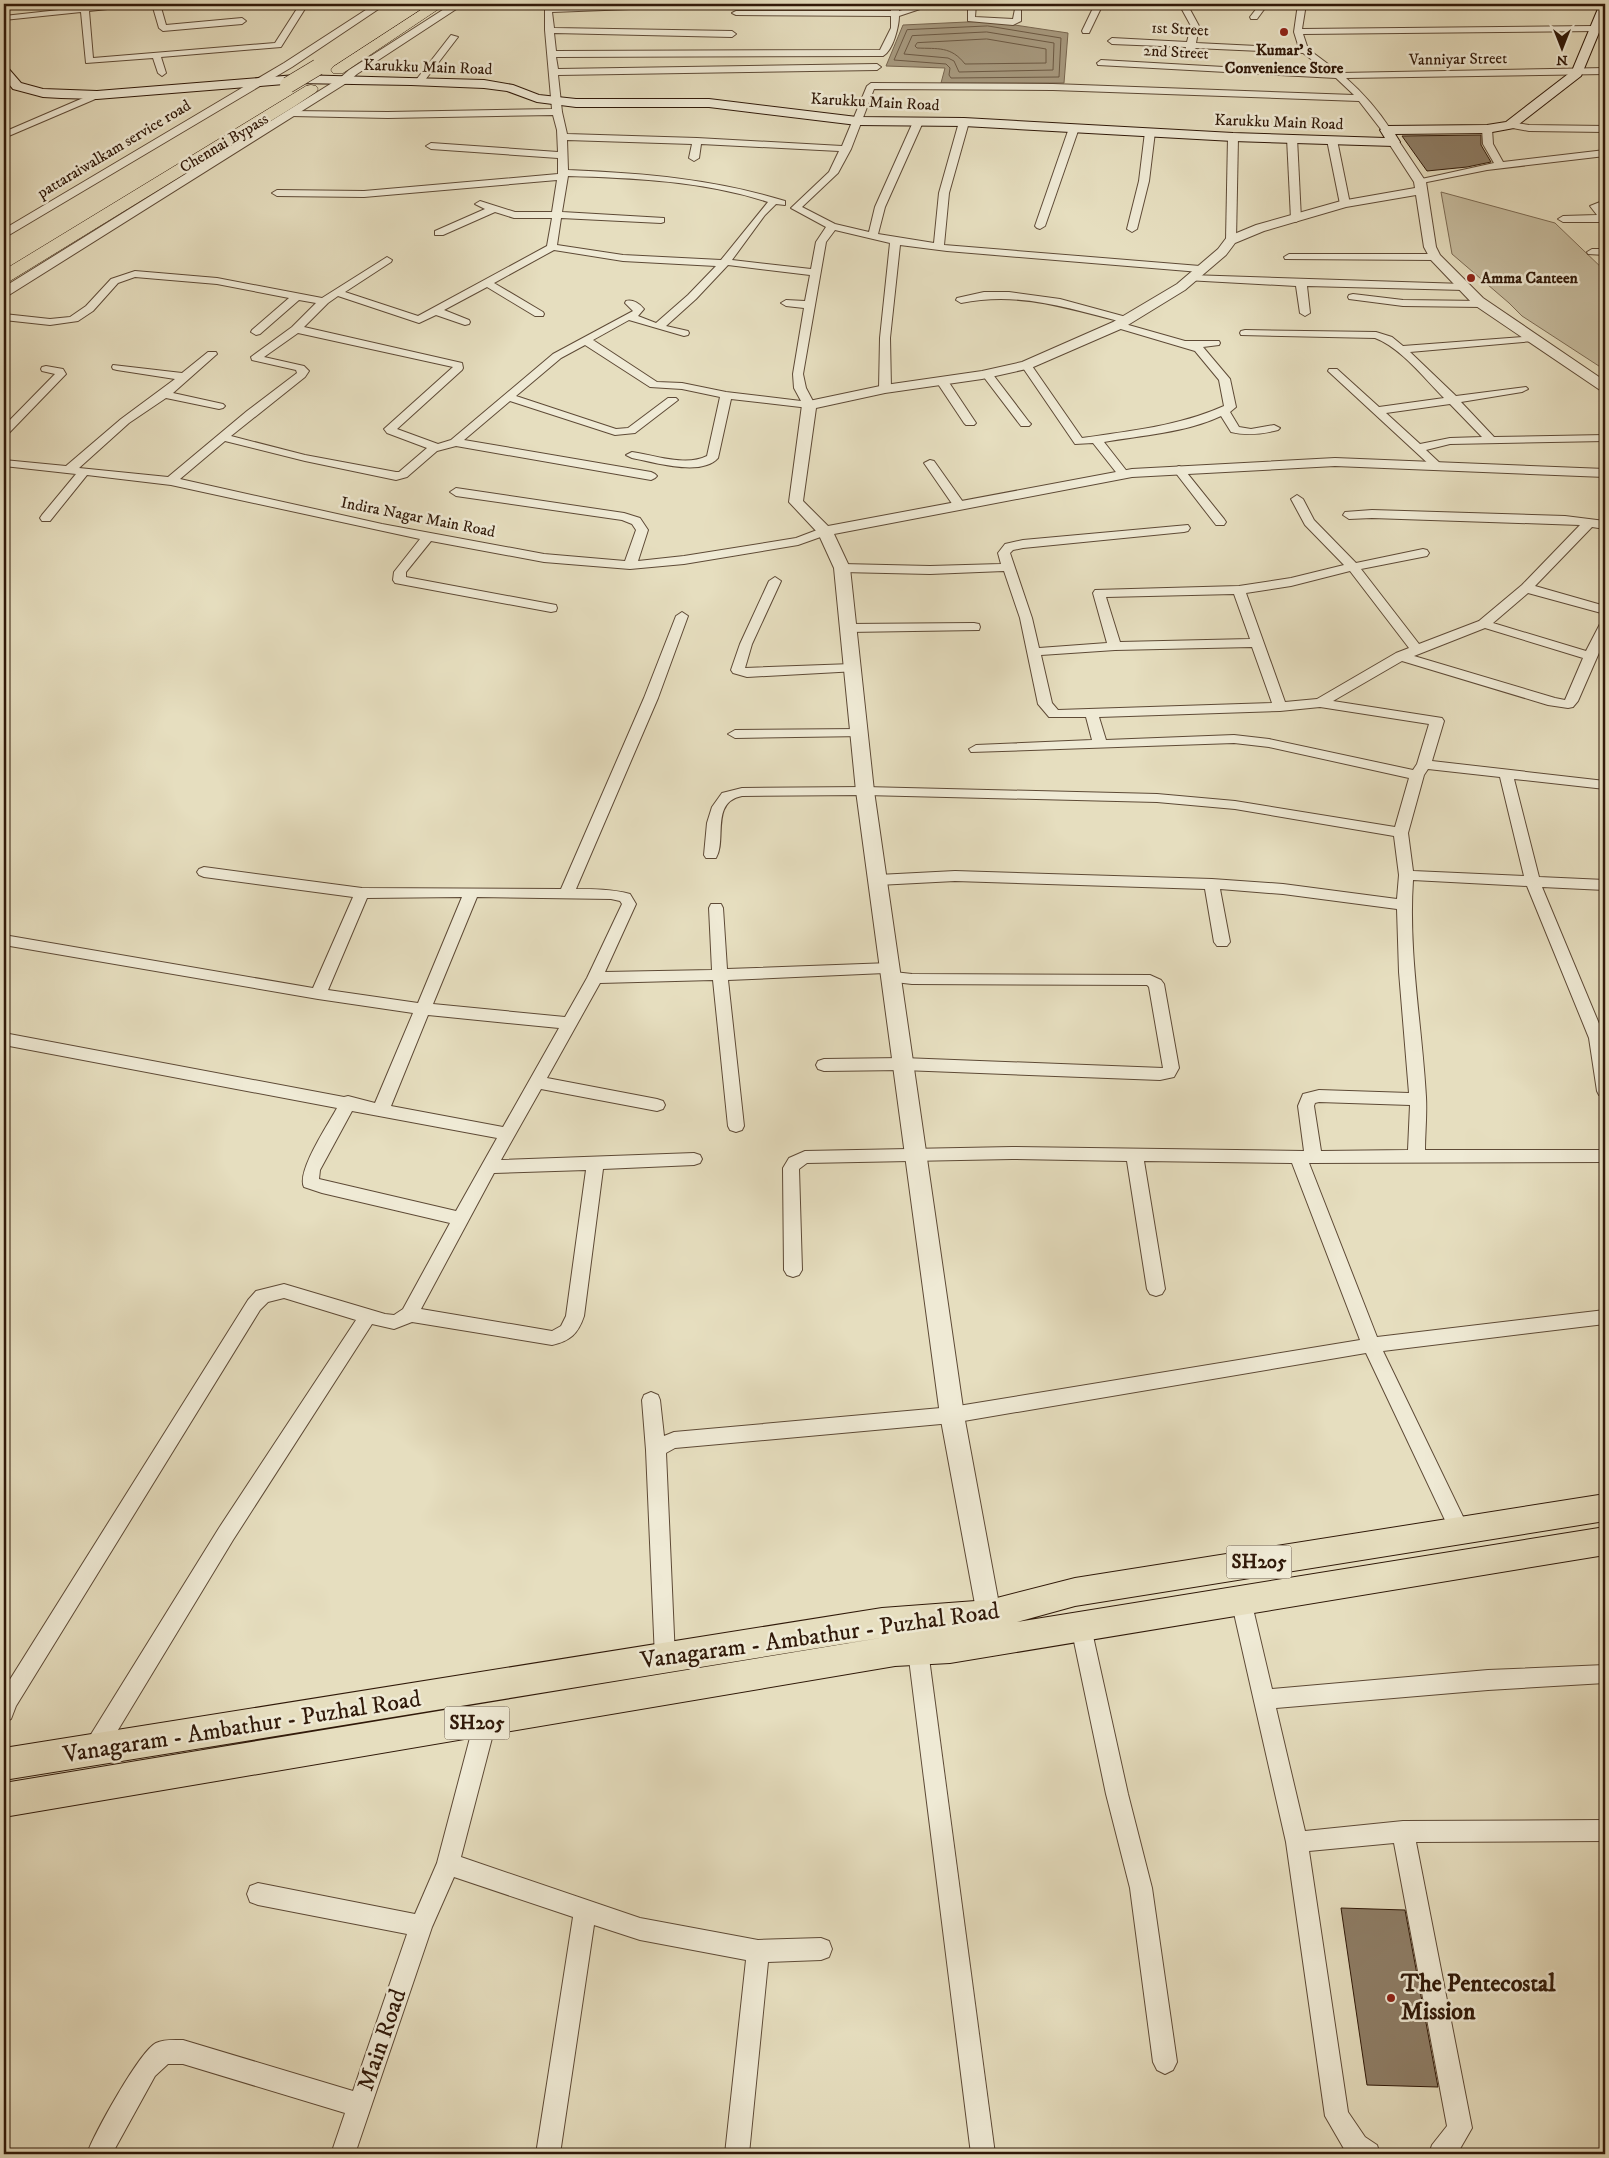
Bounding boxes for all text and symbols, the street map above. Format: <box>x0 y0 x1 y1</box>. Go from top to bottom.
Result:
street label: 1st Street <box>1151 18 1209 40</box>
north arrow <box>1536 22 1586 72</box>
marker: Kumar' s Convenience Store <box>1278 26 1290 38</box>
street label: 2nd Street <box>1143 40 1209 64</box>
place label: Kumar' s Convenience Store <box>1225 40 1344 78</box>
street label: Vanniyar Street <box>1408 48 1507 70</box>
text: N <box>1556 51 1568 69</box>
street label: Karukku Main Road <box>363 55 493 79</box>
street label: Karukku Main Road <box>810 89 940 115</box>
street label: pattaraiwalkam service road <box>33 95 194 203</box>
street label: Chennai Bypass <box>176 109 272 177</box>
street label: Karukku Main Road <box>1214 110 1344 134</box>
place label: Amma Canteen <box>1480 268 1579 288</box>
marker: Amma Canteen <box>1465 272 1477 284</box>
street label: Indira Nagar Main Road <box>339 492 497 542</box>
road number: SH205 <box>1226 1545 1292 1578</box>
street label: Vanagaram - Ambathur - Puzhal Road <box>638 1596 1001 1676</box>
street label: Vanagaram - Ambathur - Puzhal Road <box>60 1684 423 1770</box>
road number: SH205 <box>444 1706 510 1740</box>
place label: The Pentecostal Mission <box>1400 1969 1556 2027</box>
street label: Main Road <box>351 1985 413 2095</box>
marker: The Pentecostal Mission <box>1385 1992 1397 2004</box>

